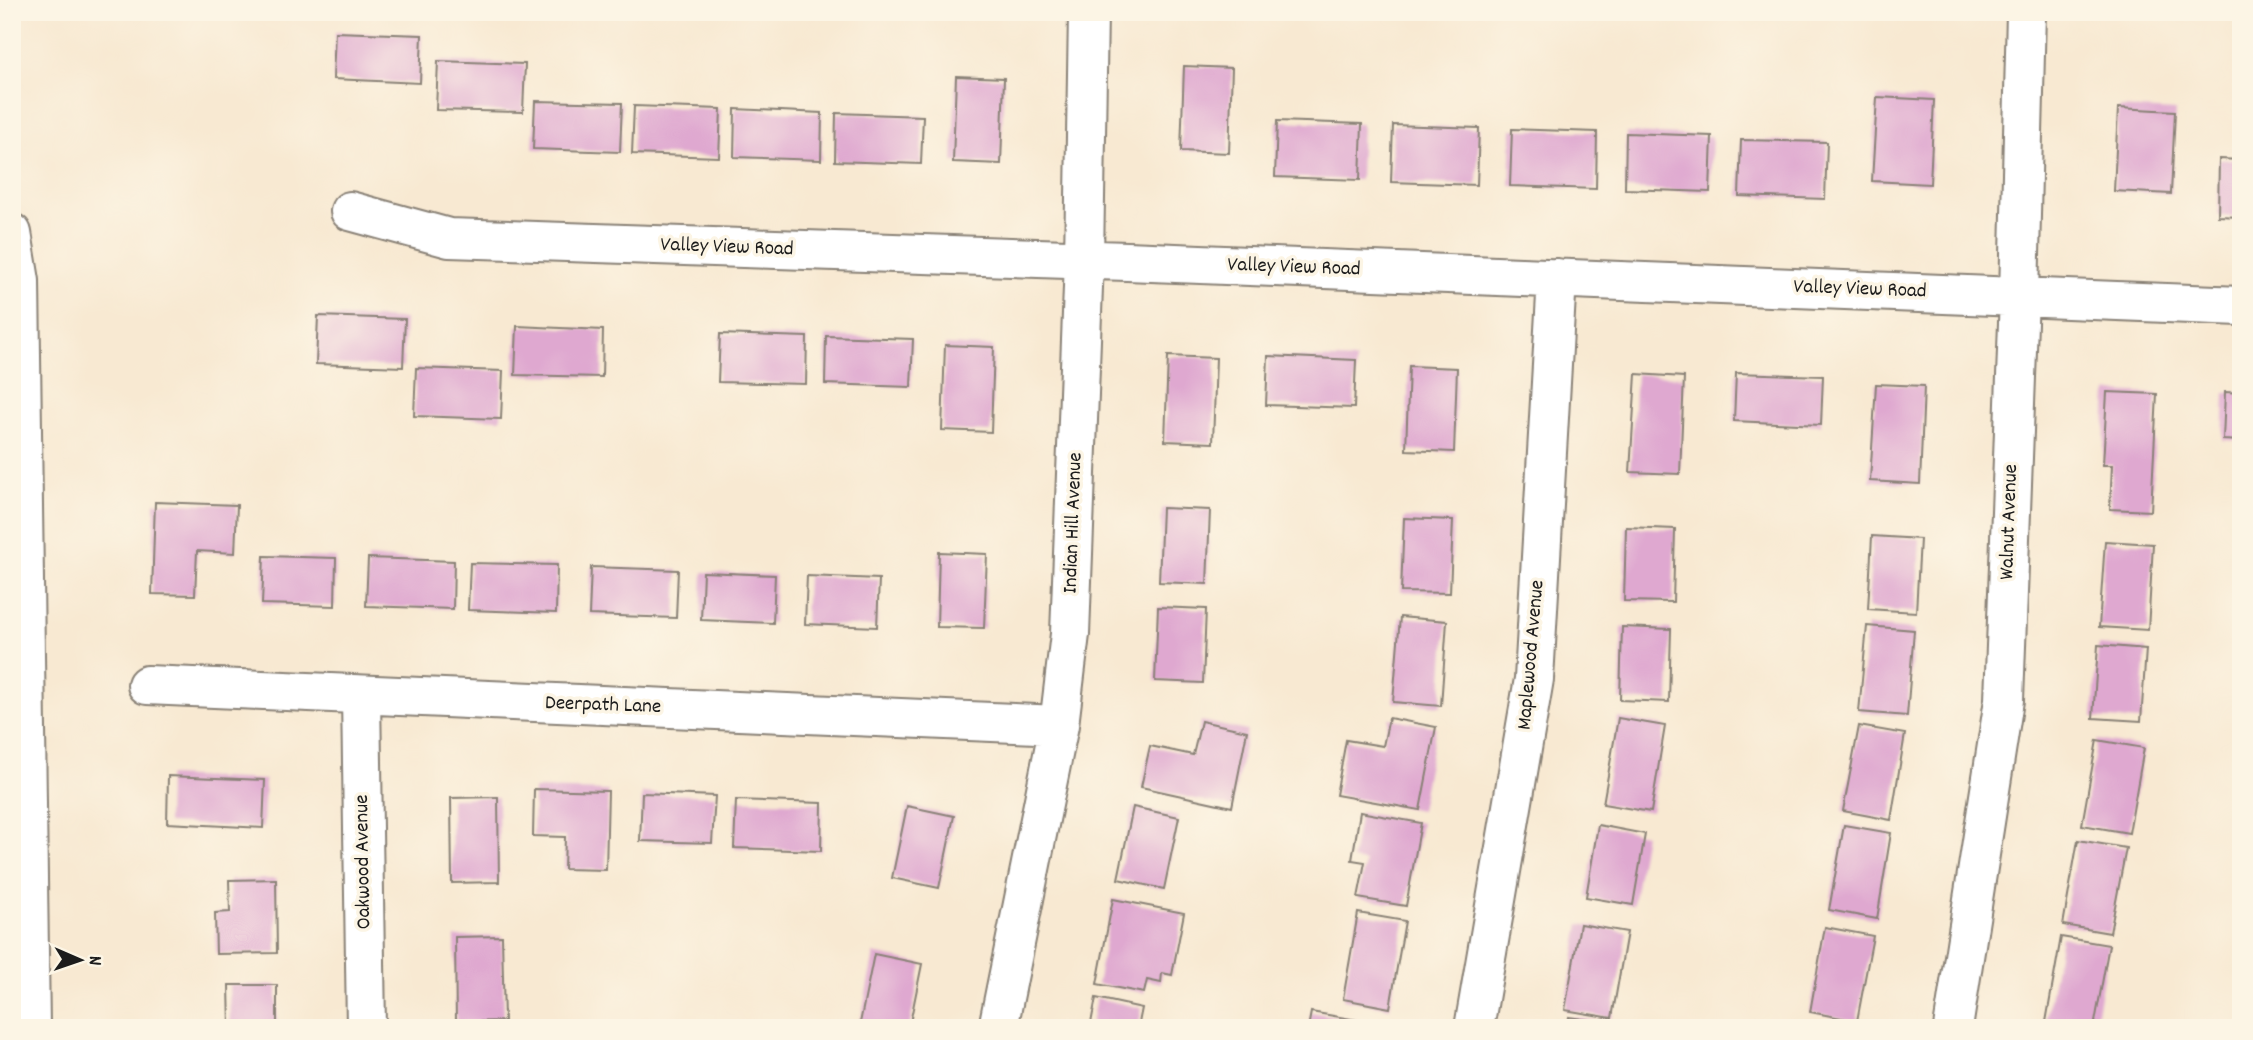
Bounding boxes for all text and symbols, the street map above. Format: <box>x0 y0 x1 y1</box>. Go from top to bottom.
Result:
street label: Valley View Road <box>660 231 794 265</box>
street label: Valley View Road <box>1227 251 1361 285</box>
street label: Valley View Road <box>1793 273 1927 307</box>
street label: Indian Hill Avenue <box>1057 452 1091 594</box>
street label: Walnut Avenue <box>1993 464 2027 580</box>
street label: Maplewood Avenue <box>1511 579 1553 731</box>
street label: Deerpath Lane <box>544 689 662 723</box>
street label: Oakwood Avenue <box>348 794 380 930</box>
north arrow <box>46 925 116 995</box>
text: N <box>80 955 107 966</box>

